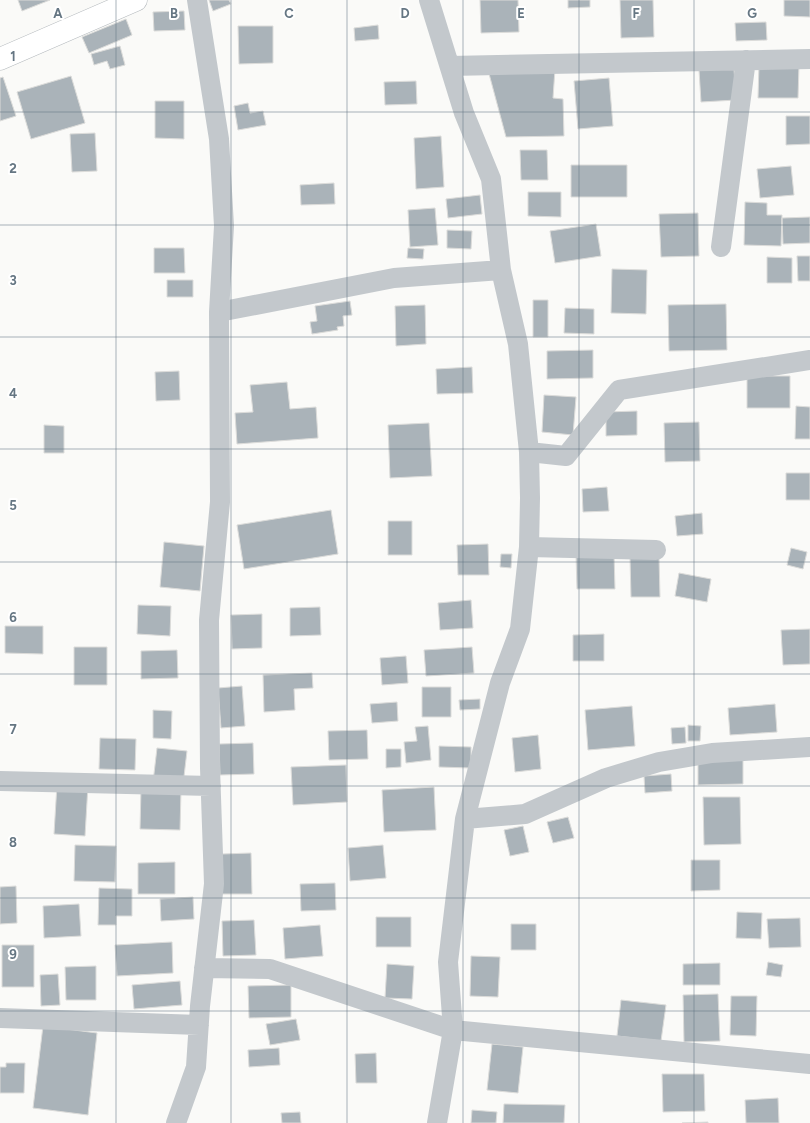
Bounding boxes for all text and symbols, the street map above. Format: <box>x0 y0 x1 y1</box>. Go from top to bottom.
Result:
text: A <box>53 6 63 21</box>
text: B <box>170 6 178 21</box>
text: C <box>284 6 294 21</box>
text: D <box>400 6 410 21</box>
text: E <box>517 6 525 21</box>
text: F <box>632 6 640 21</box>
text: G <box>747 6 757 21</box>
text: 1 <box>10 49 16 64</box>
text: 2 <box>9 161 17 176</box>
text: 3 <box>9 273 17 288</box>
text: 4 <box>9 386 17 401</box>
text: 5 <box>9 498 17 513</box>
text: 6 <box>9 610 17 625</box>
text: 7 <box>9 722 17 737</box>
text: 8 <box>9 835 17 850</box>
text: 9 <box>9 947 17 962</box>

